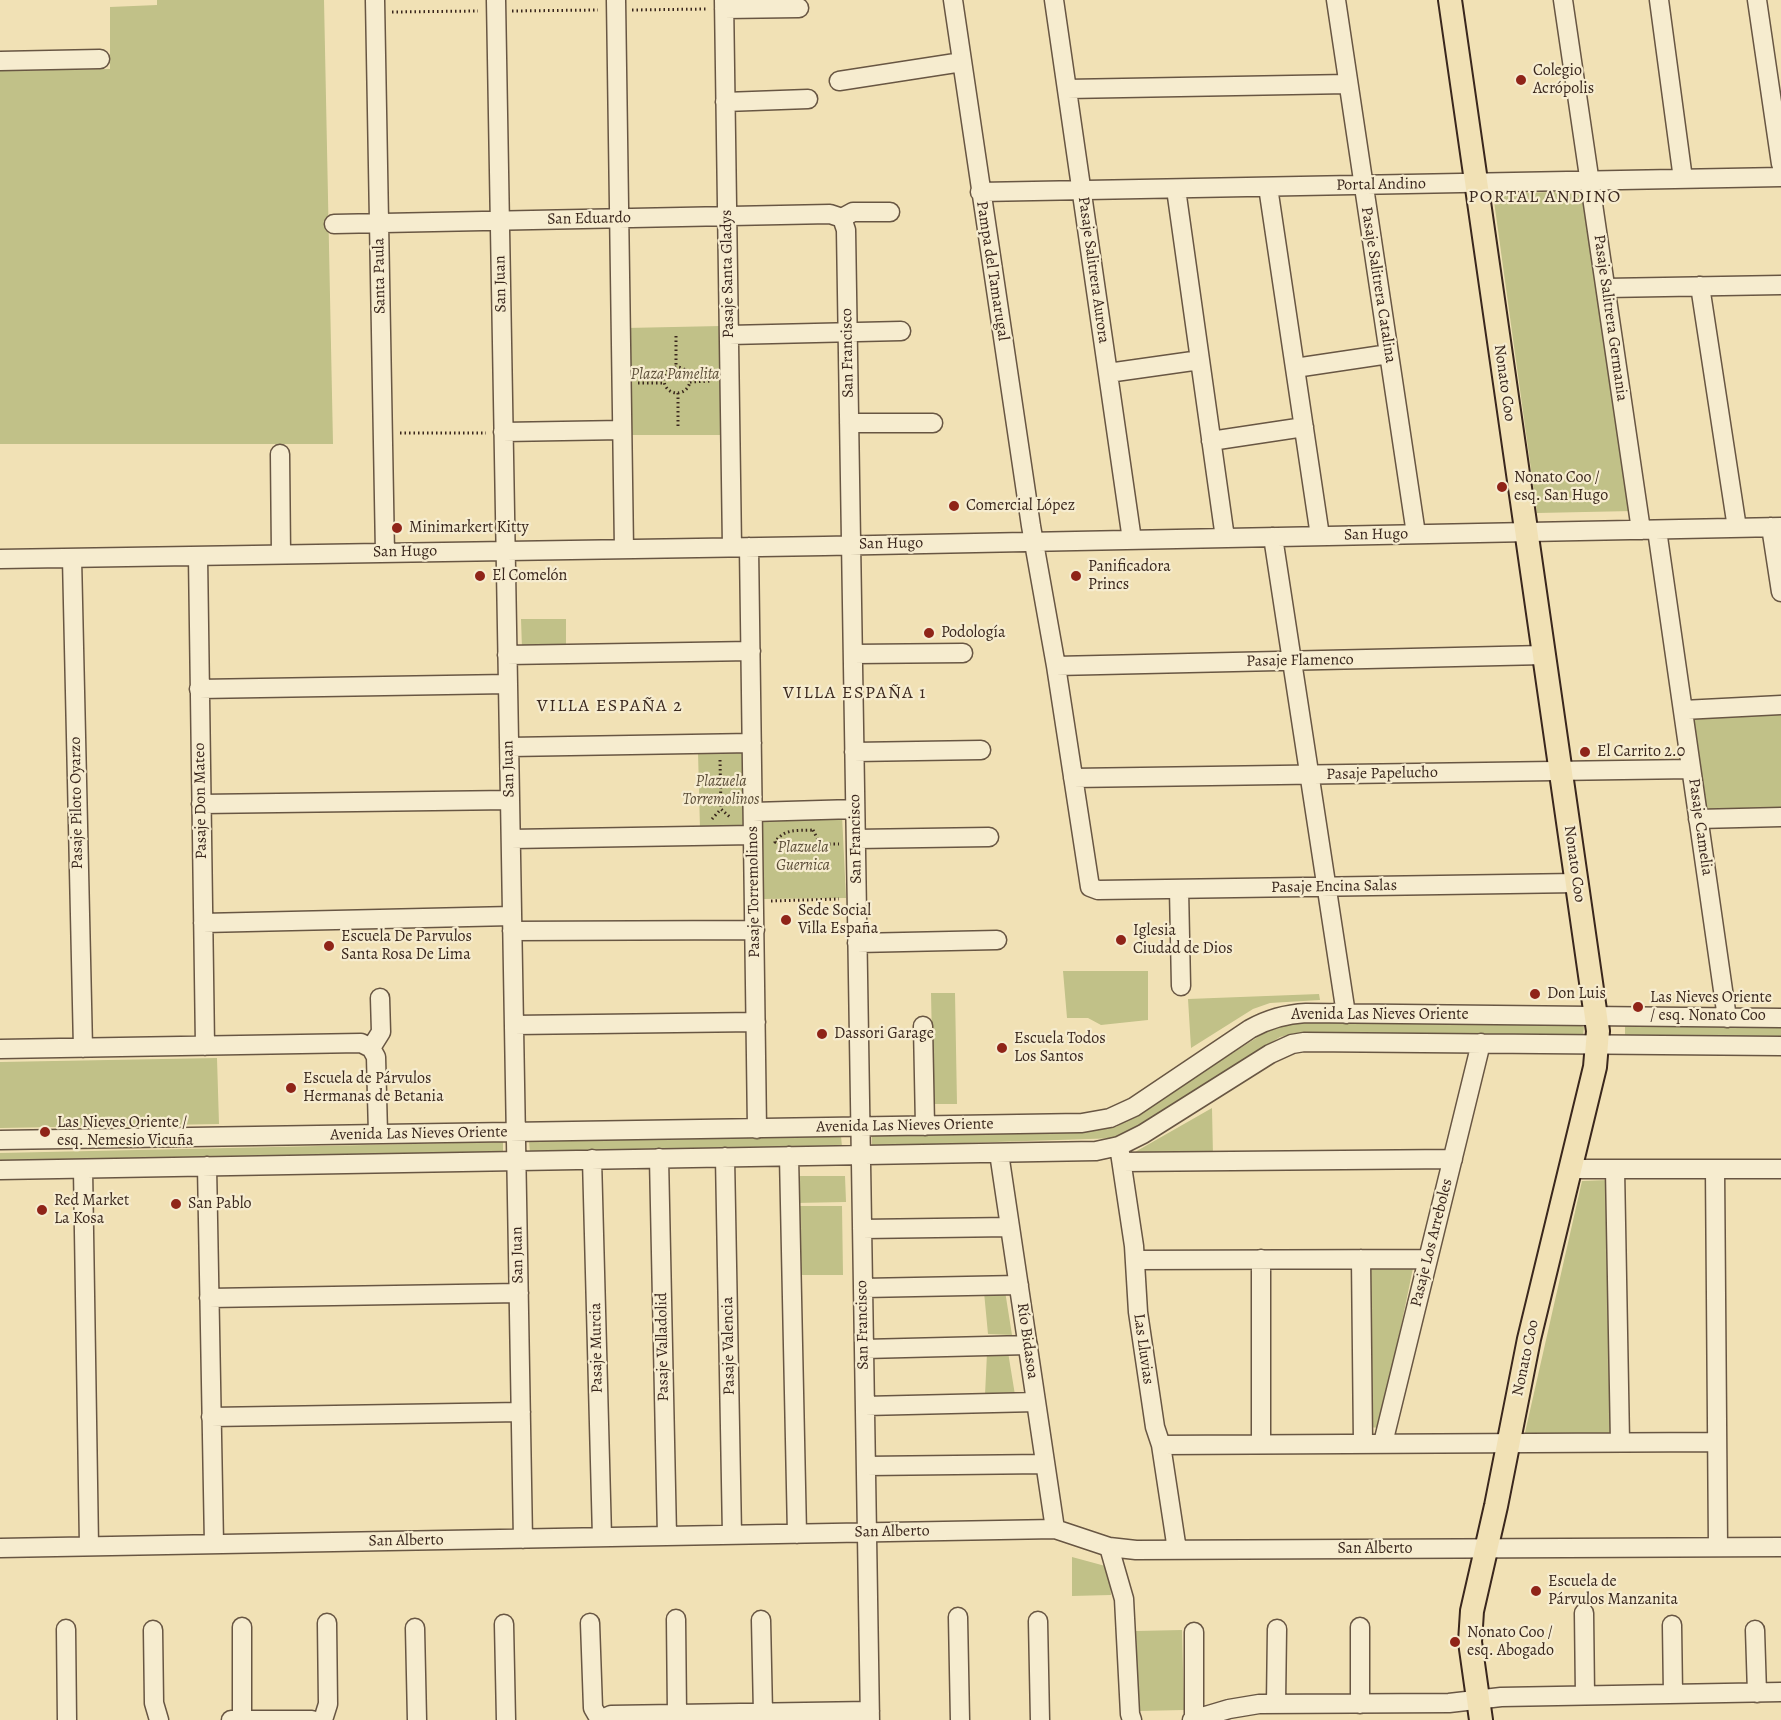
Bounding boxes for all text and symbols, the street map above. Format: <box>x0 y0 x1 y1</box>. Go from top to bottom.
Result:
place label: Colegio Acrópolis <box>1533 61 1594 99</box>
marker: Colegio Acrópolis <box>1514 73 1528 87</box>
street label: Portal Andino <box>1336 175 1426 195</box>
district label: PORTAL ANDINO <box>1468 187 1622 209</box>
street label: Pasaje Salitrera Aurora <box>1073 195 1113 345</box>
street label: Pampa del Tamarugal <box>971 200 1013 342</box>
street label: Pasaje Salitrera Catalina <box>1356 205 1400 365</box>
street label: San Eduardo <box>547 209 631 229</box>
street label: Pasaje Santa Gladys <box>717 210 739 338</box>
street label: Pasaje Salitrera Germania <box>1589 233 1631 403</box>
street label: Santa Paula <box>370 238 390 314</box>
street label: San Juan <box>491 255 511 313</box>
street label: San Francisco <box>838 308 858 398</box>
street label: Nonato Coo <box>1489 343 1519 423</box>
park label: Plaza Pamelita <box>631 365 719 385</box>
place label: Nonato Coo / esq. San Hugo <box>1514 468 1608 506</box>
marker: Nonato Coo / esq. San Hugo <box>1495 480 1509 494</box>
place label: Comercial López <box>966 496 1075 516</box>
marker: Comercial López <box>947 499 961 513</box>
place label: Minimarkert Kitty <box>409 518 529 538</box>
marker: Minimarkert Kitty <box>390 521 404 535</box>
street label: San Hugo <box>1344 525 1408 545</box>
street label: San Hugo <box>859 534 923 554</box>
street label: San Hugo <box>373 542 437 562</box>
place label: Panificadora Princs <box>1088 557 1171 595</box>
place label: El Comelón <box>492 566 567 586</box>
marker: El Comelón <box>473 569 487 583</box>
marker: Panificadora Princs <box>1069 569 1083 583</box>
place label: Podología <box>941 623 1005 643</box>
marker: Podología <box>922 626 936 640</box>
street label: Pasaje Flamenco <box>1246 650 1354 672</box>
district label: VILLA ESPAÑA 1 <box>783 683 927 705</box>
district label: VILLA ESPAÑA 2 <box>537 696 683 718</box>
street label: Pasaje Piloto Oyarzo <box>66 737 88 869</box>
street label: San Juan <box>499 740 519 798</box>
place label: El Carrito 2.0 <box>1597 742 1685 762</box>
street label: Pasaje Don Mateo <box>190 743 212 859</box>
marker: El Carrito 2.0 <box>1578 745 1592 759</box>
street label: Pasaje Papelucho <box>1326 763 1438 785</box>
park label: Plazuela Torremolinos <box>683 772 759 810</box>
street label: Pasaje Camelia <box>1684 777 1716 877</box>
street label: San Francisco <box>846 794 866 884</box>
street label: Nonato Coo <box>1559 824 1589 904</box>
street label: Pasaje Torremolinos <box>743 826 765 958</box>
park label: Plazuela Guernica <box>776 838 830 876</box>
street label: Pasaje Encina Salas <box>1271 876 1397 898</box>
place label: Sede Social Villa España <box>798 901 878 939</box>
marker: Sede Social Villa España <box>779 913 793 927</box>
place label: Iglesia Ciudad de Dios <box>1133 921 1233 959</box>
place label: Escuela De Parvulos Santa Rosa De Lima <box>341 927 472 965</box>
marker: Iglesia Ciudad de Dios <box>1114 933 1128 947</box>
marker: Escuela De Parvulos Santa Rosa De Lima <box>322 939 336 953</box>
place label: Don Luis <box>1547 984 1606 1004</box>
marker: Don Luis <box>1528 987 1542 1001</box>
place label: Las Nieves Oriente / esq. Nonato Coo <box>1650 988 1772 1026</box>
marker: Las Nieves Oriente / esq. Nonato Coo <box>1631 1000 1645 1014</box>
street label: Avenida Las Nieves Oriente <box>1291 1005 1469 1025</box>
place label: Dassori Garage <box>834 1024 934 1044</box>
marker: Dassori Garage <box>815 1027 829 1041</box>
place label: Escuela Todos Los Santos <box>1014 1029 1106 1067</box>
marker: Escuela Todos Los Santos <box>995 1041 1009 1055</box>
place label: Escuela de Párvulos Hermanas de Betania <box>303 1069 444 1107</box>
marker: Escuela de Párvulos Hermanas de Betania <box>284 1081 298 1095</box>
place label: Las Nieves Oriente / esq. Nemesio Vicuña <box>57 1113 193 1151</box>
street label: Avenida Las Nieves Oriente <box>816 1115 994 1137</box>
street label: Avenida Las Nieves Oriente <box>330 1123 508 1145</box>
marker: Las Nieves Oriente / esq. Nemesio Vicuña <box>38 1125 52 1139</box>
street label: Pasaje Los Arreboles <box>1407 1177 1457 1309</box>
place label: Red Market La Kosa <box>54 1191 129 1229</box>
place label: San Pablo <box>188 1194 252 1214</box>
marker: San Pablo <box>169 1197 183 1211</box>
marker: Red Market La Kosa <box>35 1203 49 1217</box>
street label: San Juan <box>508 1226 528 1284</box>
street label: San Francisco <box>853 1280 873 1370</box>
street label: Pasaje Valladolid <box>652 1292 674 1402</box>
street label: Pasaje Valencia <box>719 1296 739 1396</box>
street label: Pasaje Murcia <box>587 1302 607 1394</box>
street label: Río Bidasoa <box>1012 1302 1042 1380</box>
street label: Las Lluvias <box>1129 1312 1157 1386</box>
street label: Nonato Coo <box>1509 1318 1543 1398</box>
street label: San Alberto <box>854 1522 930 1542</box>
street label: San Alberto <box>368 1531 444 1551</box>
street label: San Alberto <box>1337 1539 1413 1559</box>
place label: Escuela de Párvulos Manzanita <box>1548 1572 1678 1610</box>
marker: Escuela de Párvulos Manzanita <box>1529 1584 1543 1598</box>
place label: Nonato Coo / esq. Abogado <box>1467 1623 1554 1661</box>
marker: Nonato Coo / esq. Abogado <box>1448 1635 1462 1649</box>

